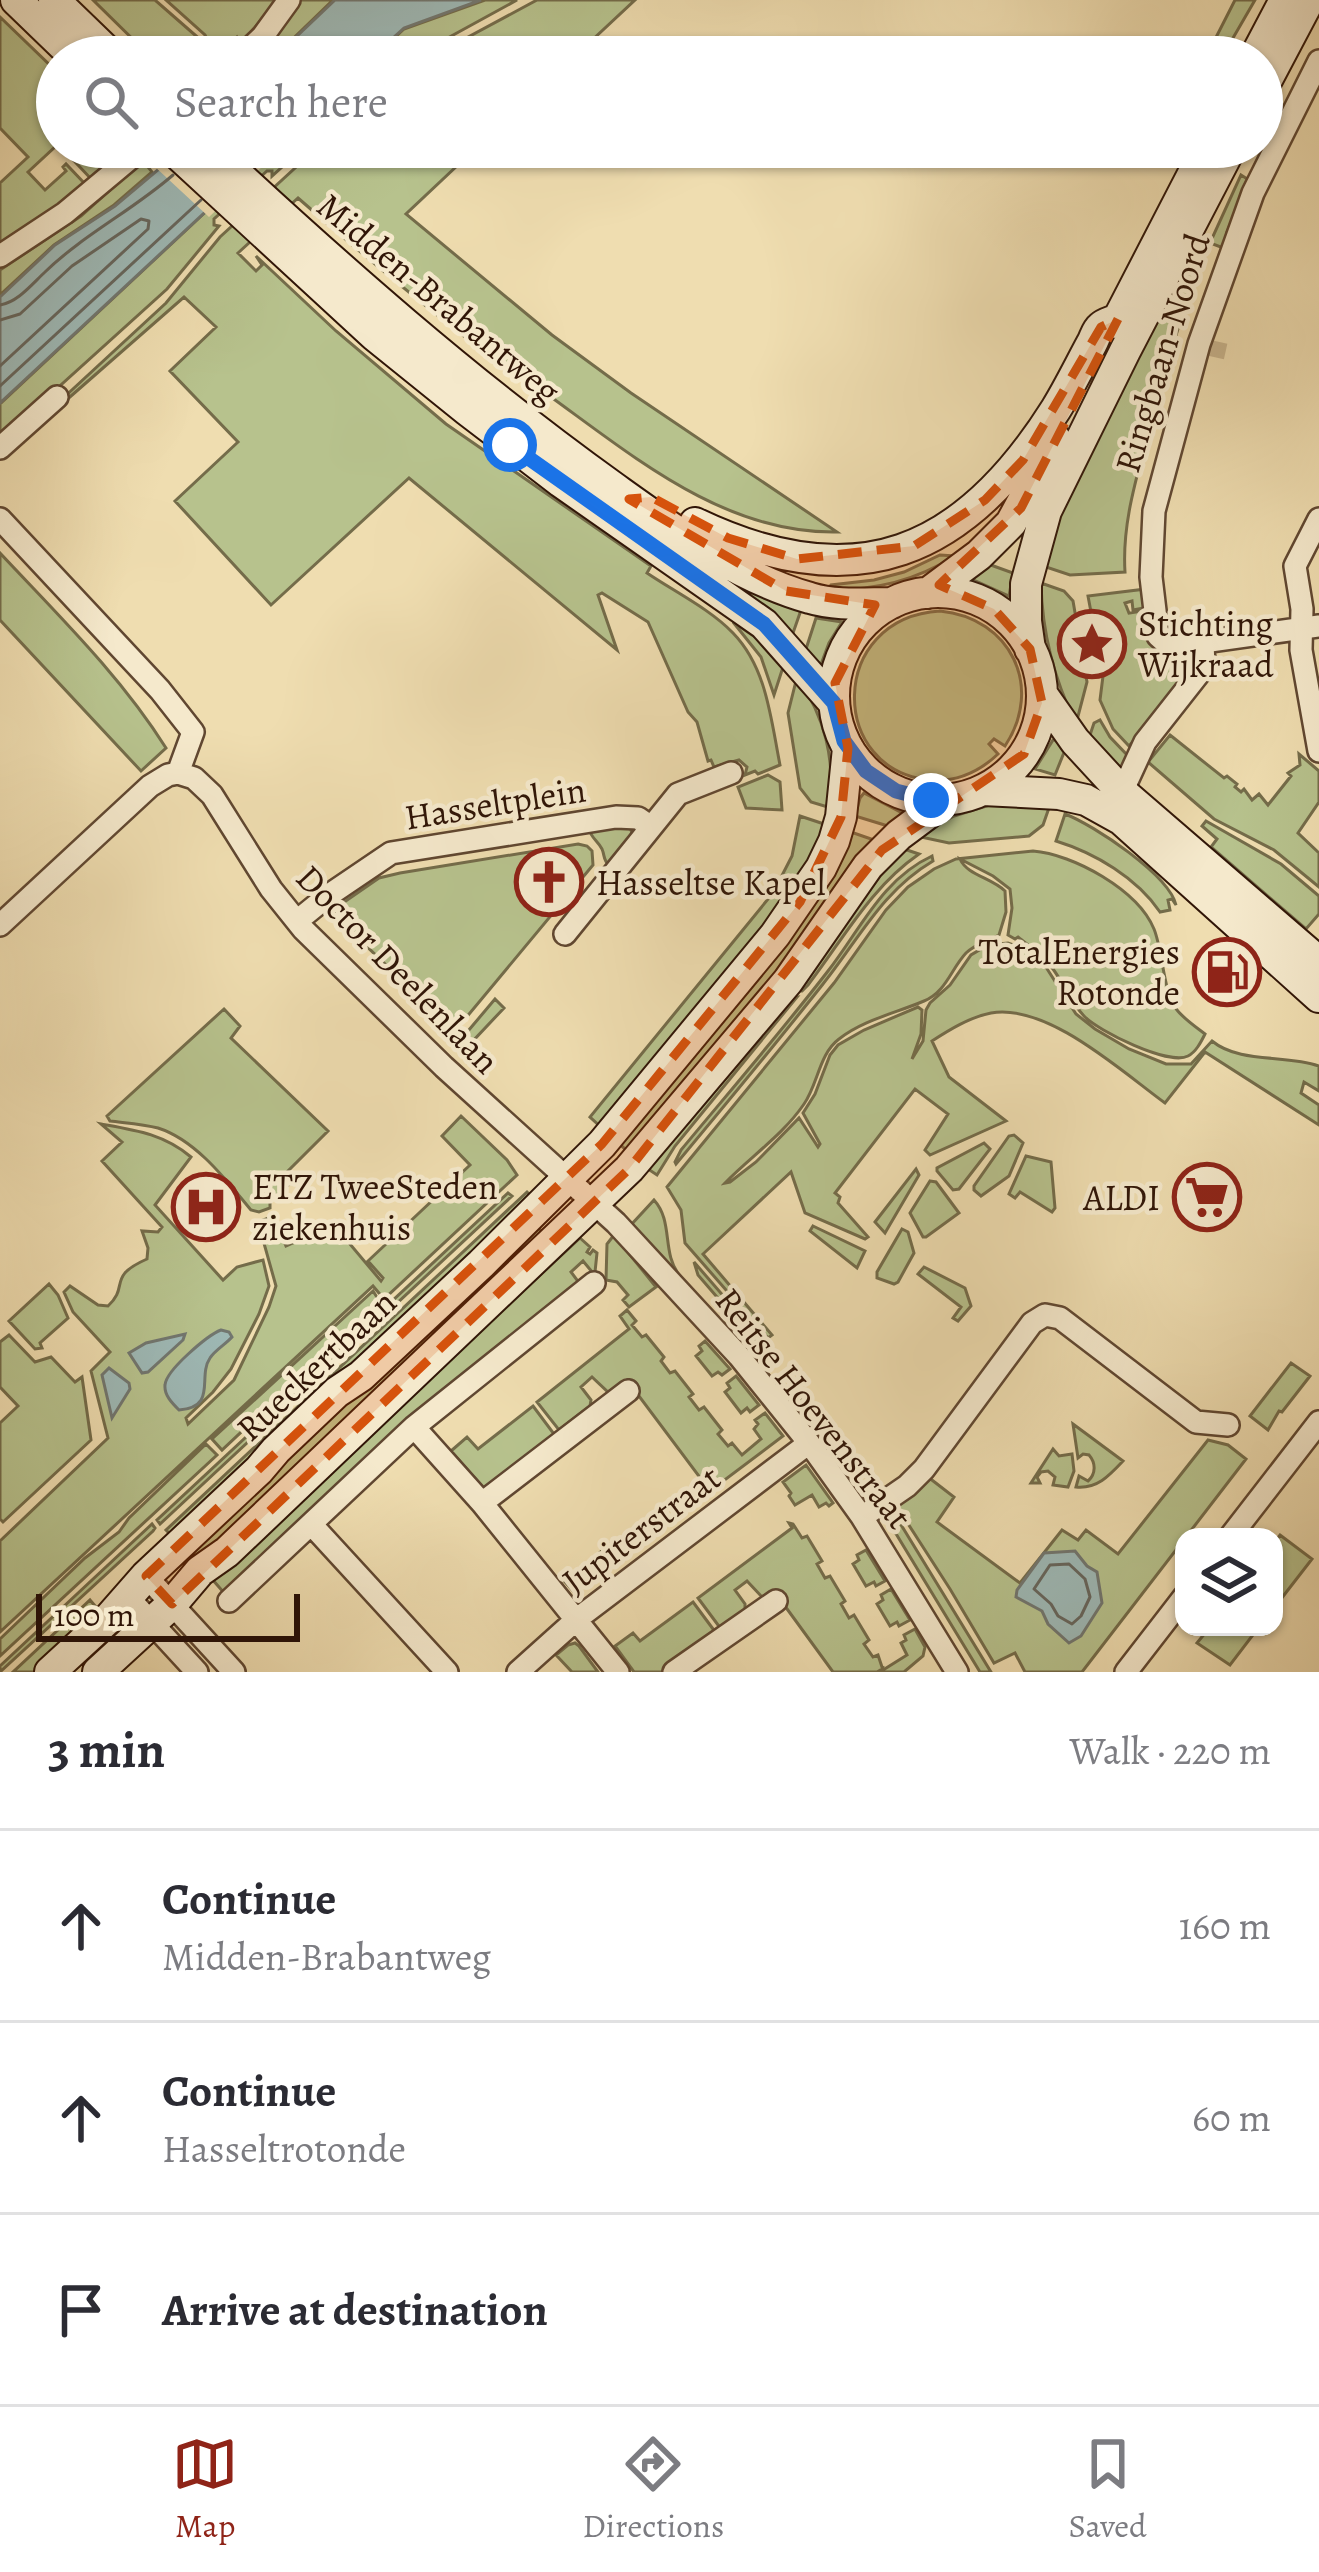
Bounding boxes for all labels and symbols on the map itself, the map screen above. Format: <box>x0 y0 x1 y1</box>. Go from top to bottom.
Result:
street label: Midden-Brabantweg <box>307 182 571 414</box>
street label: Ringbaan-Noord <box>1102 227 1222 479</box>
route start <box>483 418 537 472</box>
place label: Stichting Wijkraad <box>1137 599 1274 689</box>
place icon: Stichting Wijkraad <box>1057 609 1127 679</box>
street label: Hasseltplein <box>401 765 589 841</box>
route end <box>904 773 958 827</box>
church icon: Hasseltse Kapel <box>514 847 584 917</box>
street label: Doctor Deelenlaan <box>285 854 511 1084</box>
place label: Hasseltse Kapel <box>596 858 826 907</box>
place label: TotalEnergies Rotonde <box>979 927 1180 1017</box>
fuel station icon: TotalEnergies Rotonde <box>1192 937 1262 1007</box>
place label: ETZ TweeSteden ziekenhuis <box>252 1162 498 1252</box>
supermarket icon: ALDI <box>1172 1162 1242 1232</box>
hospital icon: ETZ TweeSteden ziekenhuis <box>171 1172 241 1242</box>
place label: ALDI <box>1082 1173 1160 1222</box>
street label: Reitse Hoevenstraat <box>704 1277 924 1539</box>
street label: Rueckertbaan <box>225 1278 407 1452</box>
street label: Jupiterstraat <box>552 1453 730 1605</box>
scale bar <box>36 1588 300 1641</box>

